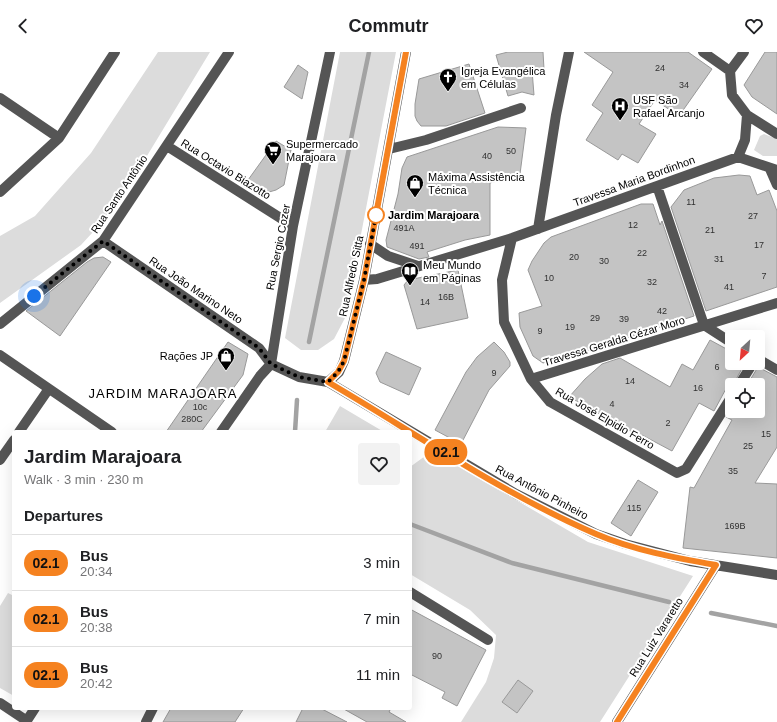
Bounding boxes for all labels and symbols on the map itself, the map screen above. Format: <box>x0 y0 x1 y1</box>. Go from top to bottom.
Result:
house number: 24 <box>655 63 665 73</box>
place label: Igreja Evangélica em Células <box>461 65 546 90</box>
church icon: Igreja Evangélica em Células <box>438 67 458 92</box>
house number: 34 <box>679 80 689 90</box>
place label: USF São Rafael Arcanjo <box>633 94 705 119</box>
hospital icon: USF São Rafael Arcanjo <box>610 96 630 121</box>
street label: Rua Octavio Biazotto <box>179 137 273 201</box>
place label: Supermercado Marajoara <box>286 138 358 163</box>
supermarket icon: Supermercado Marajoara <box>263 140 283 165</box>
house number: 50 <box>506 146 516 156</box>
house number: 40 <box>482 151 492 161</box>
street label: Rua Santo Antônio <box>88 153 150 235</box>
street label: Travessa Maria Bordinhon <box>572 153 696 209</box>
place label: Máxima Assistência Técnica <box>428 171 525 196</box>
shop icon: Máxima Assistência Técnica <box>405 173 425 198</box>
house number: 11 <box>686 197 696 207</box>
street label: Rua Sergio Cozer <box>264 203 292 291</box>
marker: Jardim Marajoara <box>367 206 385 224</box>
place label: Jardim Marajoara <box>388 209 480 221</box>
house number: 27 <box>748 211 758 221</box>
house number: 12 <box>628 220 638 230</box>
house number: 491A <box>393 223 415 233</box>
house number: 21 <box>705 225 715 235</box>
street label: Rua Alfredo Sitta <box>337 234 366 318</box>
house number: 17 <box>754 240 764 250</box>
house number: 491 <box>409 241 425 251</box>
house number: 22 <box>637 248 647 258</box>
house number: 20 <box>569 252 579 262</box>
street label: Rua João Marino Neto <box>147 254 245 326</box>
house number: 31 <box>714 254 724 264</box>
house number: 30 <box>599 256 609 266</box>
place label: Meu Mundo em Páginas <box>423 259 482 284</box>
library icon: Meu Mundo em Páginas <box>400 261 420 286</box>
house number: 7 <box>761 271 767 281</box>
house number: 10 <box>544 273 554 283</box>
house number: 32 <box>647 277 657 287</box>
house number: 41 <box>724 282 734 292</box>
your location <box>24 286 44 306</box>
house number: 16B <box>438 292 454 302</box>
house number: 14 <box>420 297 430 307</box>
house number: 42 <box>657 306 667 316</box>
house number: 29 <box>590 313 600 323</box>
street label: Travessa Geralda Cézar Moro <box>542 314 686 368</box>
house number: 39 <box>619 314 629 324</box>
house number: 19 <box>565 322 575 332</box>
house number: 9 <box>537 326 543 336</box>
north arrow <box>725 330 765 370</box>
shop icon: Rações JP <box>216 346 236 371</box>
place label: Rações JP <box>160 350 213 362</box>
house number: 6 <box>714 362 720 372</box>
house number: 9 <box>491 368 497 378</box>
house number: 14 <box>625 376 635 386</box>
house number: 16 <box>693 383 703 393</box>
street label: Rua José Elpidio Ferro <box>554 385 656 451</box>
district label: JARDIM MARAJOARA <box>89 386 237 401</box>
house number: 4 <box>609 399 615 409</box>
house number: 10c <box>193 402 208 412</box>
house number: 280C <box>181 414 203 424</box>
house number: 2 <box>665 418 671 428</box>
house number: 15 <box>761 429 771 439</box>
line badge: 02.1 <box>418 439 474 465</box>
house number: 25 <box>743 441 753 451</box>
street label: Rua Antônio Pinheiro <box>494 462 590 522</box>
house number: 35 <box>728 466 738 476</box>
house number: 115 <box>627 503 641 513</box>
house number: 169B <box>724 521 746 531</box>
street label: Rua Luiz Vararetto <box>627 595 685 679</box>
house number: 90 <box>432 651 442 661</box>

